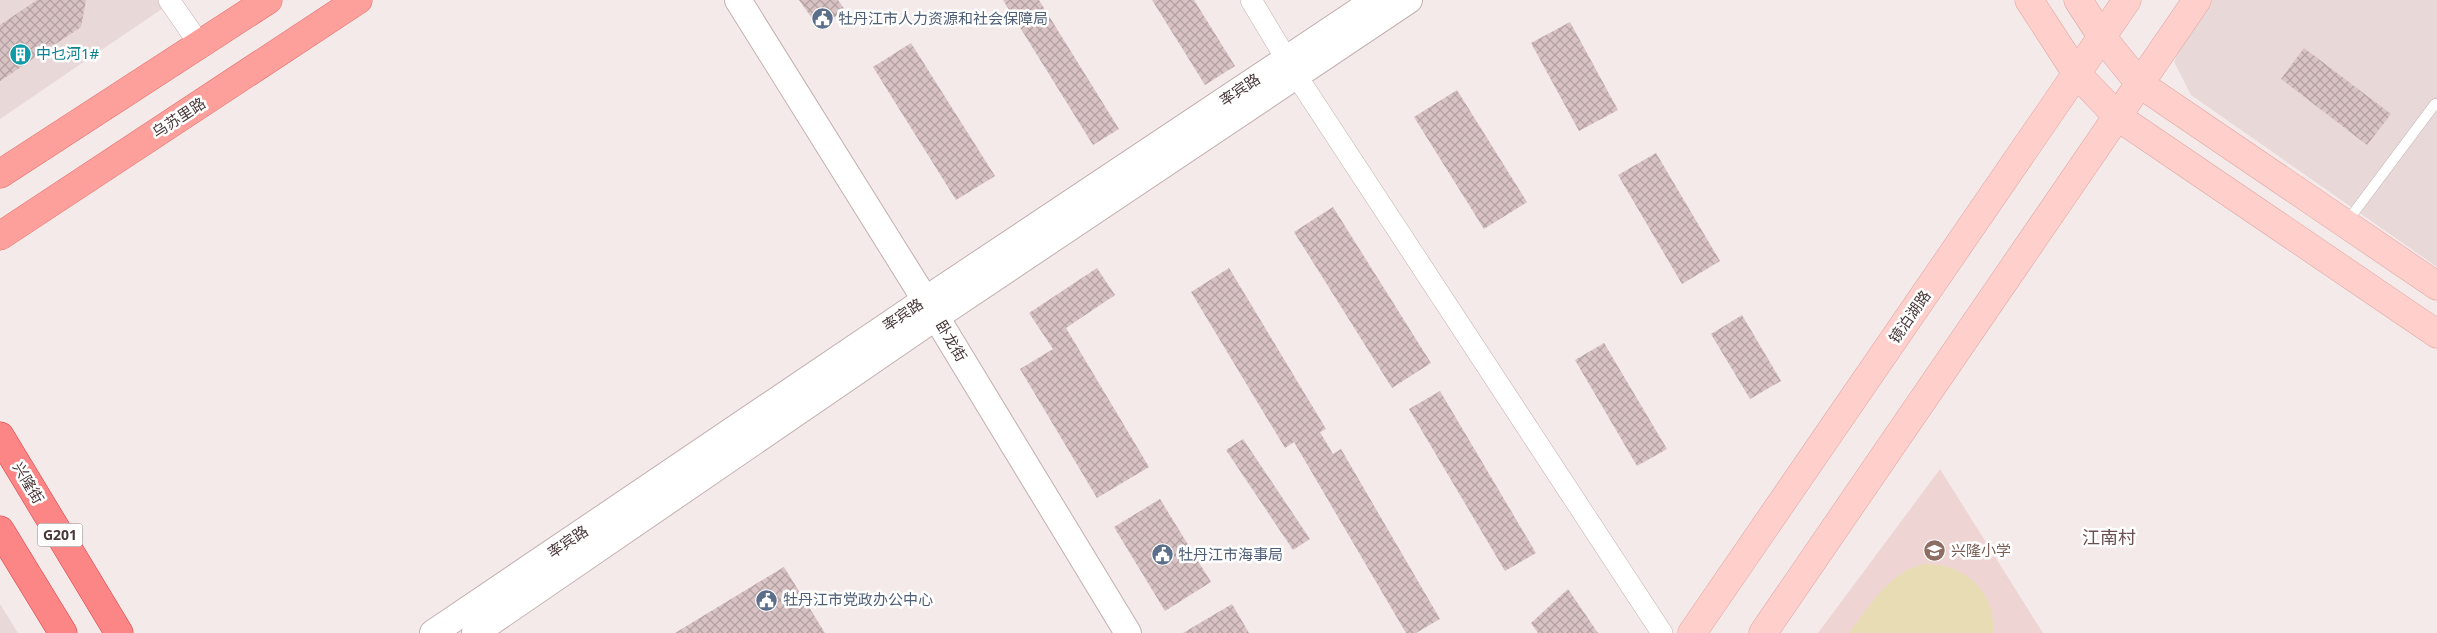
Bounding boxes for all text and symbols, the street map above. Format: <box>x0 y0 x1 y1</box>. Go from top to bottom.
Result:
public building icon: 牡丹江市人力资源和社会保障局 <box>810 7 834 31</box>
place label: 牡丹江市人力资源和社会保障局 <box>838 8 1048 28</box>
building icon: 中乜河1# <box>8 42 32 66</box>
place label: 中乜河1# <box>36 43 100 63</box>
street label: 率宾路 <box>1215 68 1264 110</box>
street label: 乌苏里路 <box>148 92 209 142</box>
street label: 镜泊湖路 <box>1884 286 1935 347</box>
street label: 率宾路 <box>878 293 927 335</box>
street label: 卧龙街 <box>932 316 972 365</box>
street label: 兴隆街 <box>9 458 49 507</box>
street label: 率宾路 <box>543 520 592 562</box>
road number: G201 <box>38 524 82 546</box>
district label: 江南村 <box>2082 525 2136 549</box>
school or university icon: 兴隆小学 <box>1923 539 1947 563</box>
place label: 兴隆小学 <box>1951 540 2011 560</box>
public building icon: 牡丹江市海事局 <box>1150 543 1174 567</box>
place label: 牡丹江市海事局 <box>1178 544 1283 564</box>
public building icon: 牡丹江市党政办公中心 <box>755 588 779 612</box>
place label: 牡丹江市党政办公中心 <box>783 589 933 609</box>

